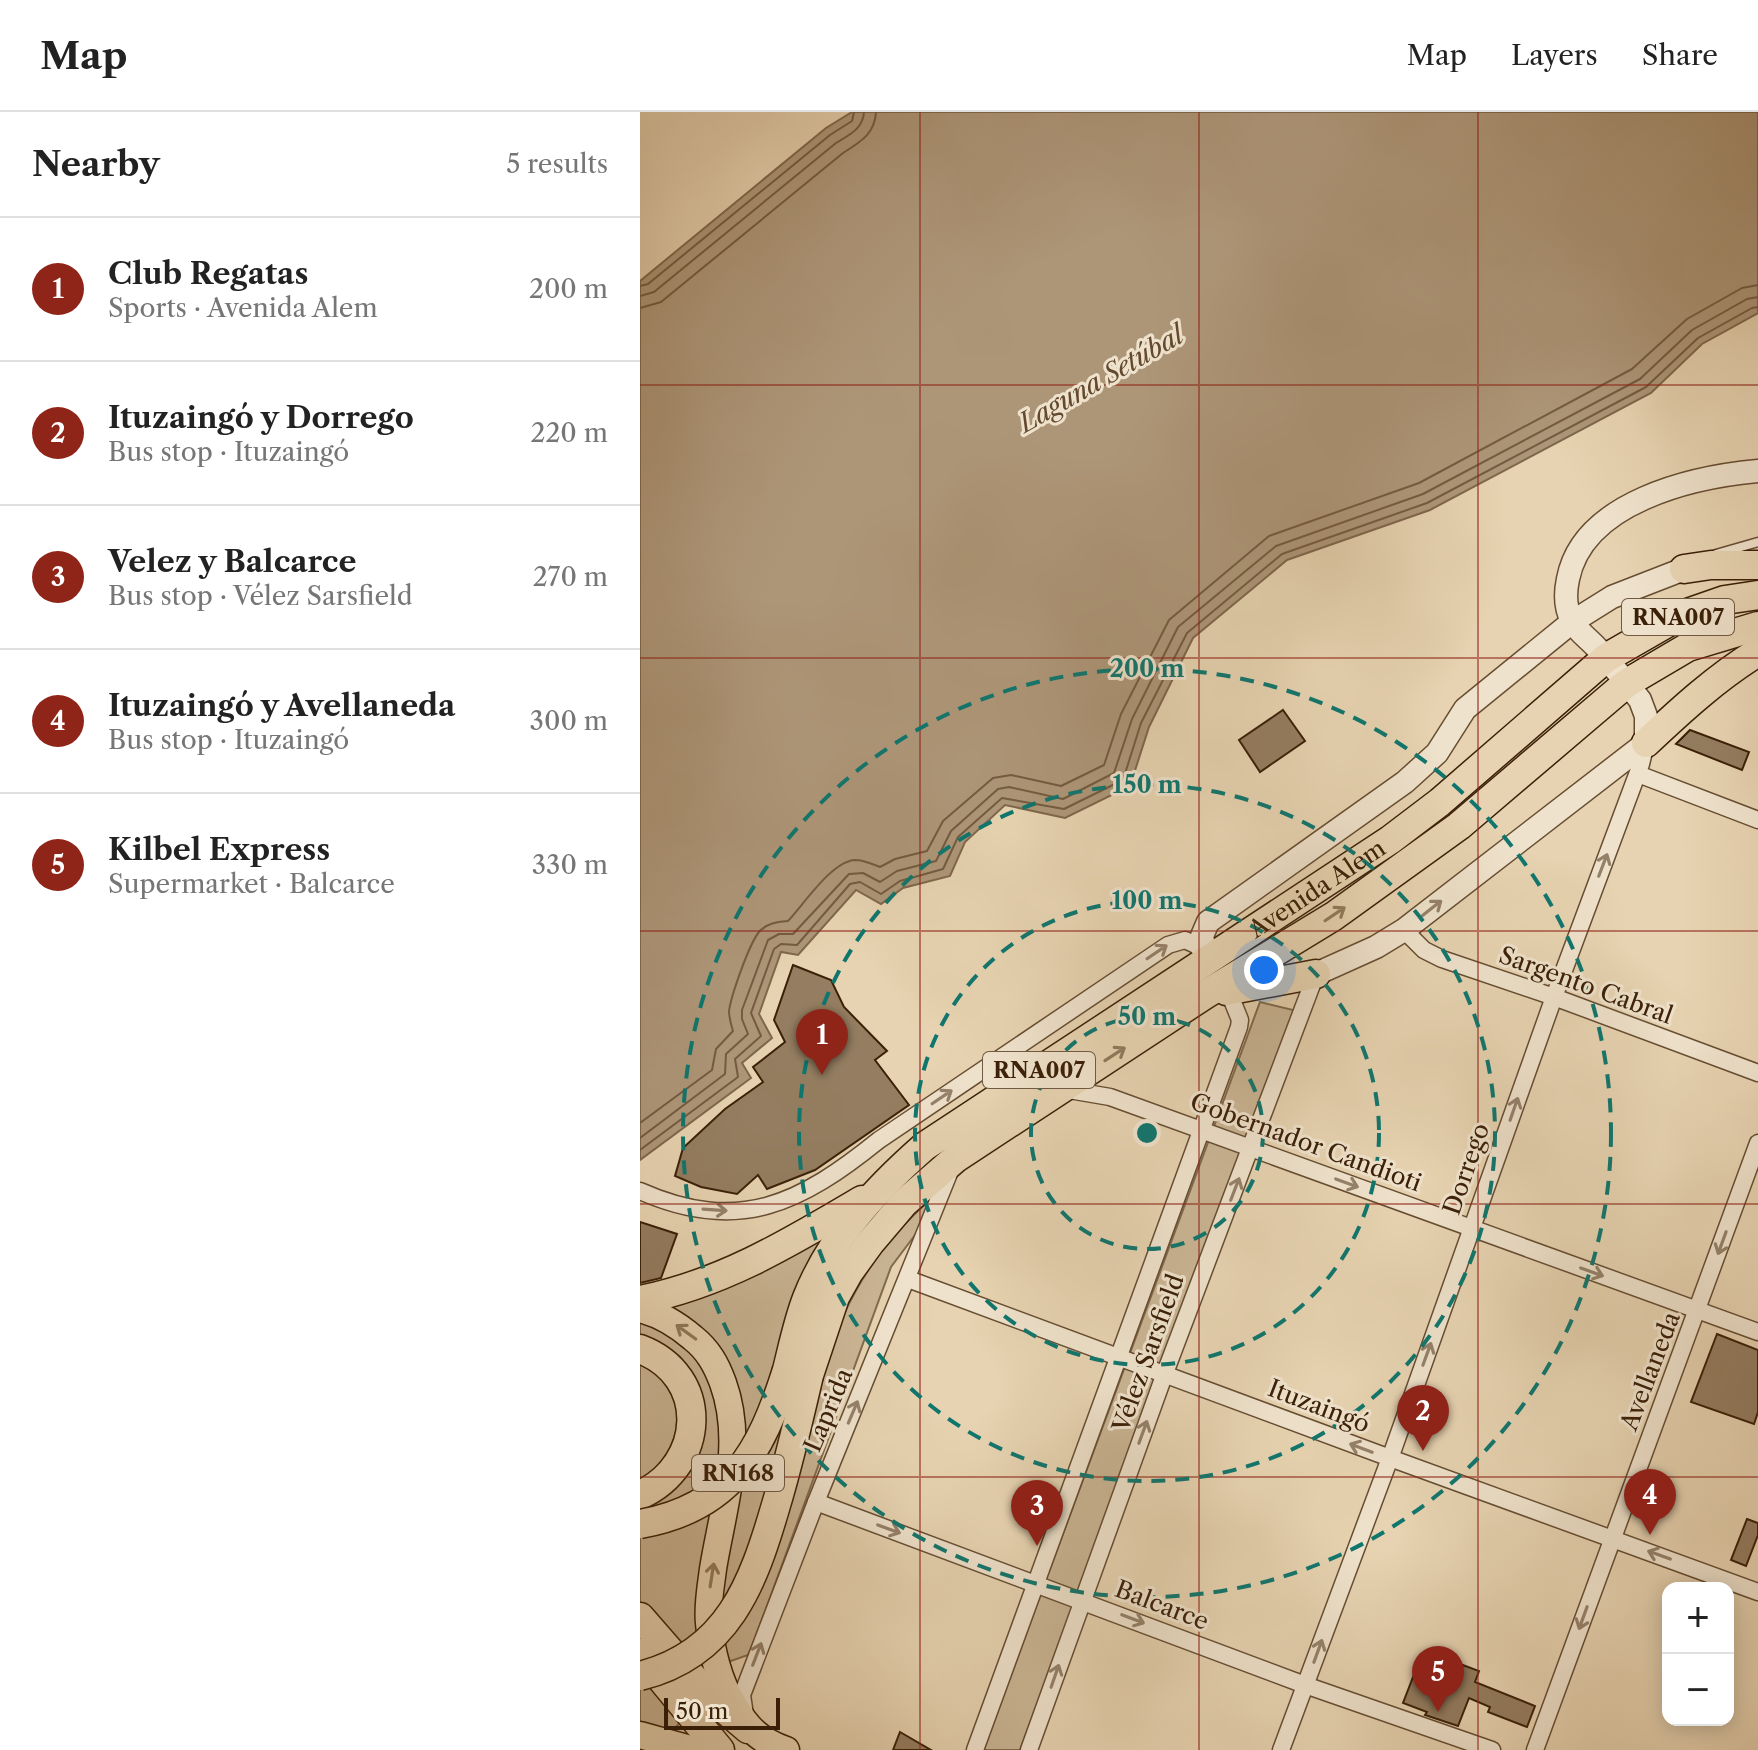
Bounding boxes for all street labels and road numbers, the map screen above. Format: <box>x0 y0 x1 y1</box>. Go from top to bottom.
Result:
road number: RNA007 <box>1622 599 1734 635</box>
street label: Avenida Alem <box>1242 833 1391 944</box>
street label: Sargento Cabral <box>1495 940 1677 1030</box>
road number: RNA007 <box>983 1052 1095 1088</box>
street label: Gobernador Candioti <box>1187 1087 1425 1197</box>
street label: Dorrego <box>1437 1119 1495 1219</box>
street label: Vélez Sarsfield <box>1106 1270 1190 1437</box>
street label: Avellaneda <box>1614 1307 1686 1435</box>
street label: Laprida <box>797 1364 859 1456</box>
street label: Ituzaingó <box>1264 1373 1374 1439</box>
road number: RN168 <box>692 1455 784 1491</box>
street label: Balcarce <box>1111 1574 1213 1636</box>

